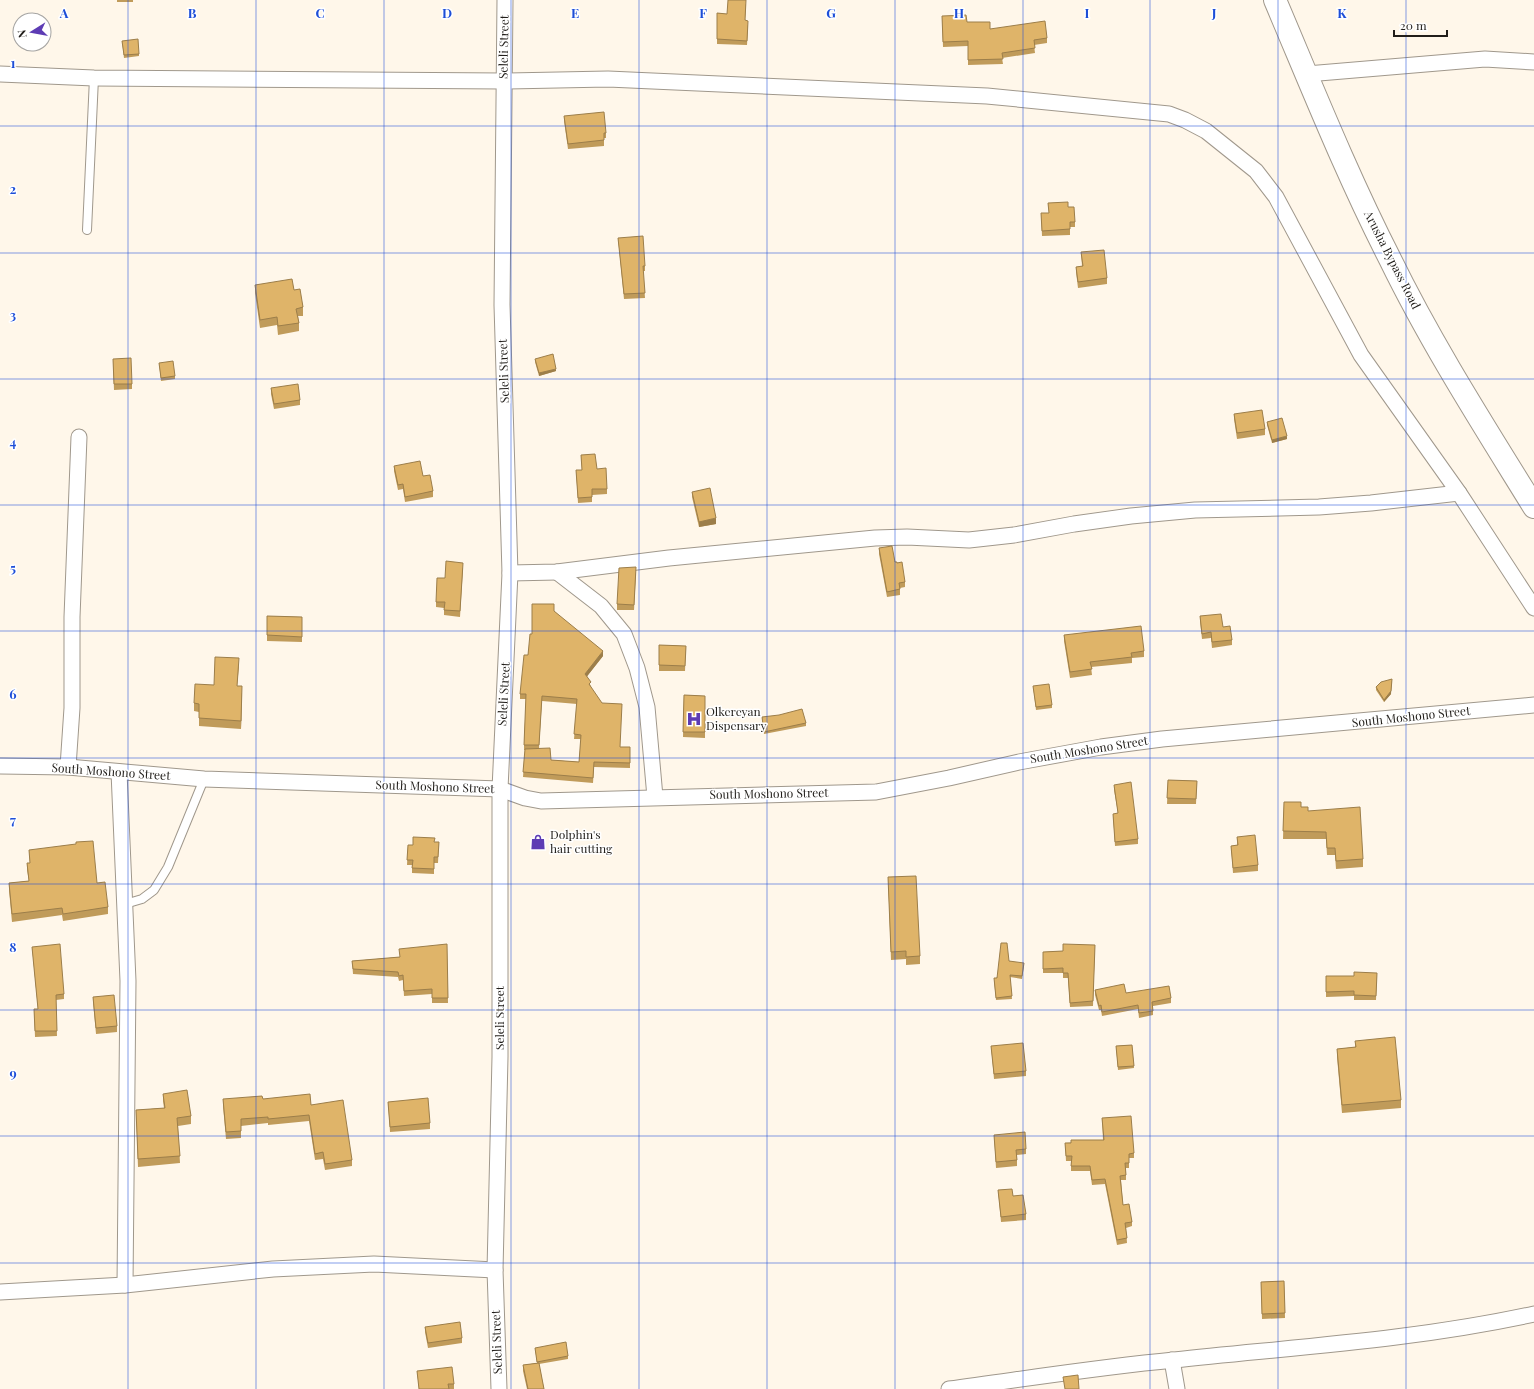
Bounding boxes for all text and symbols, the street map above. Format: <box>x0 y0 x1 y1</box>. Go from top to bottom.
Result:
text: A <box>59 4 69 21</box>
text: B <box>188 4 197 21</box>
text: C <box>315 4 325 21</box>
text: D <box>442 4 452 21</box>
text: E <box>571 4 579 21</box>
text: F <box>699 4 707 21</box>
text: G <box>826 4 836 21</box>
text: H <box>954 4 964 21</box>
text: I <box>1085 4 1090 21</box>
text: J <box>1211 4 1217 21</box>
text: K <box>1337 4 1347 21</box>
north arrow <box>12 12 52 52</box>
scale bar <box>1394 12 1447 38</box>
street label: Seleli Street <box>494 14 512 79</box>
text: 20 m <box>1400 17 1427 33</box>
text: N <box>14 29 30 39</box>
text: 1 <box>11 54 16 71</box>
text: 2 <box>10 180 17 197</box>
street label: Arusha Bypass Road <box>1361 207 1425 312</box>
text: 3 <box>10 306 16 323</box>
street label: Seleli Street <box>494 338 512 403</box>
text: 4 <box>10 433 17 450</box>
text: 5 <box>10 559 16 576</box>
street label: Seleli Street <box>493 661 513 726</box>
text: 6 <box>9 685 17 702</box>
street label: South Moshono Street <box>1351 702 1472 730</box>
place label: Olkereyan Dispensary <box>706 703 767 733</box>
hospital icon: Olkereyan Dispensary <box>685 710 703 728</box>
street label: South Moshono Street <box>1029 732 1150 766</box>
street label: South Moshono Street <box>51 759 172 783</box>
street label: South Moshono Street <box>375 776 496 796</box>
street label: South Moshono Street <box>709 784 829 802</box>
text: 7 <box>10 811 16 828</box>
place label: Dolphin's hair cutting <box>550 826 613 856</box>
shop icon: Dolphin's hair cutting <box>529 833 547 851</box>
text: 8 <box>9 938 17 955</box>
street label: Seleli Street <box>491 985 507 1050</box>
text: 9 <box>9 1064 17 1081</box>
street label: Seleli Street <box>487 1309 505 1374</box>

